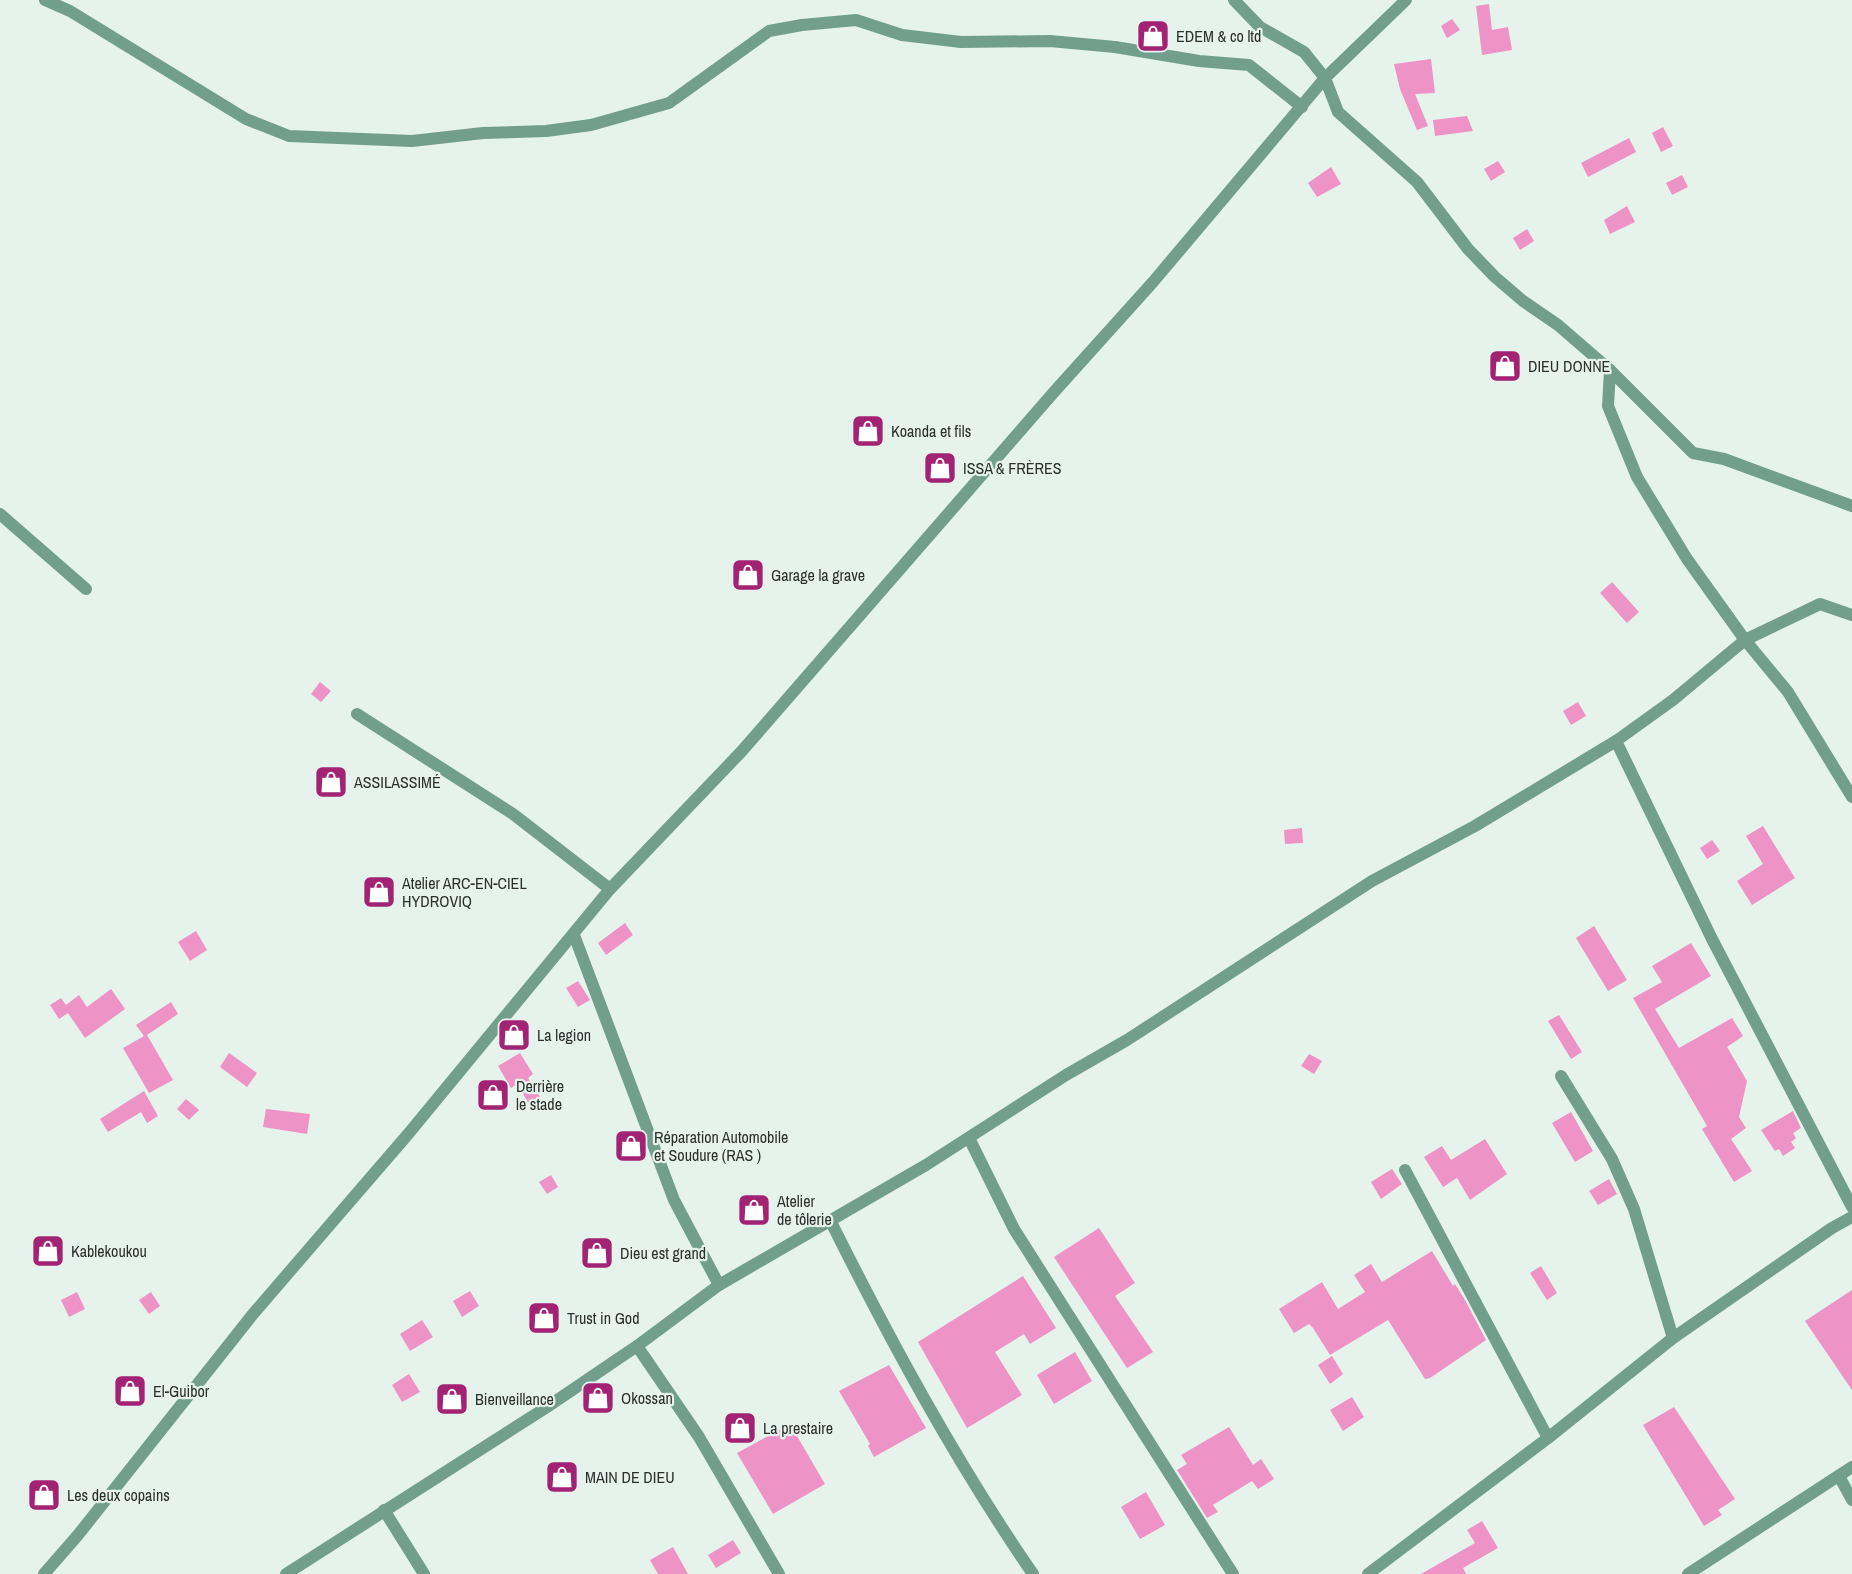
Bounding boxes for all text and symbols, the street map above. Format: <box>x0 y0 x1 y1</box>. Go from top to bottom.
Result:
shop icon: EDEM & co ltd <box>1135 18 1171 54</box>
place label: EDEM & co ltd <box>1176 25 1261 47</box>
shop icon: DIEU DONNE <box>1487 348 1523 384</box>
place label: DIEU DONNE <box>1528 355 1610 377</box>
shop icon: Koanda et fils <box>850 413 886 449</box>
place label: Koanda et fils <box>891 420 971 442</box>
shop icon: ISSA & FRÈRES <box>922 450 958 486</box>
place label: ISSA & FRÈRES <box>963 457 1062 479</box>
shop icon: Garage la grave <box>730 557 766 593</box>
place label: Garage la grave <box>771 564 865 586</box>
shop icon: ASSILASSIMÉ <box>313 764 349 800</box>
place label: ASSILASSIMÉ <box>353 771 441 793</box>
place label: Atelier ARC-EN-CIEL HYDROVIQ <box>401 872 527 912</box>
shop icon: Atelier ARC-EN-CIEL HYDROVIQ <box>361 874 397 910</box>
shop icon: La legion <box>496 1017 532 1053</box>
place label: La legion <box>537 1024 591 1046</box>
place label: Derrière le stade <box>516 1075 564 1115</box>
shop icon: Derrière le stade <box>475 1077 511 1113</box>
place label: Réparation Automobile et Soudure (RAS ) <box>654 1126 788 1166</box>
shop icon: Réparation Automobile et Soudure (RAS ) <box>613 1128 649 1164</box>
place label: Atelier de tôlerie <box>776 1190 832 1230</box>
shop icon: Atelier de tôlerie <box>736 1192 772 1228</box>
shop icon: Kablekoukou <box>30 1233 66 1269</box>
shop icon: Dieu est grand <box>579 1235 615 1271</box>
place label: Kablekoukou <box>71 1240 147 1262</box>
place label: Dieu est grand <box>620 1242 706 1264</box>
shop icon: Trust in God <box>526 1300 562 1336</box>
place label: Trust in God <box>567 1307 639 1329</box>
shop icon: El-Guibor <box>112 1373 148 1409</box>
place label: El-Guibor <box>153 1380 210 1402</box>
shop icon: Okossan <box>580 1380 616 1416</box>
shop icon: Bienveillance <box>434 1381 470 1417</box>
place label: Okossan <box>621 1387 673 1409</box>
place label: Bienveillance <box>475 1388 554 1410</box>
shop icon: La prestaire <box>722 1410 758 1446</box>
place label: La prestaire <box>763 1417 833 1439</box>
shop icon: MAIN DE DIEU <box>544 1459 580 1495</box>
place label: MAIN DE DIEU <box>585 1466 675 1488</box>
shop icon: Les deux copains <box>26 1477 62 1513</box>
place label: Les deux copains <box>67 1484 170 1506</box>

